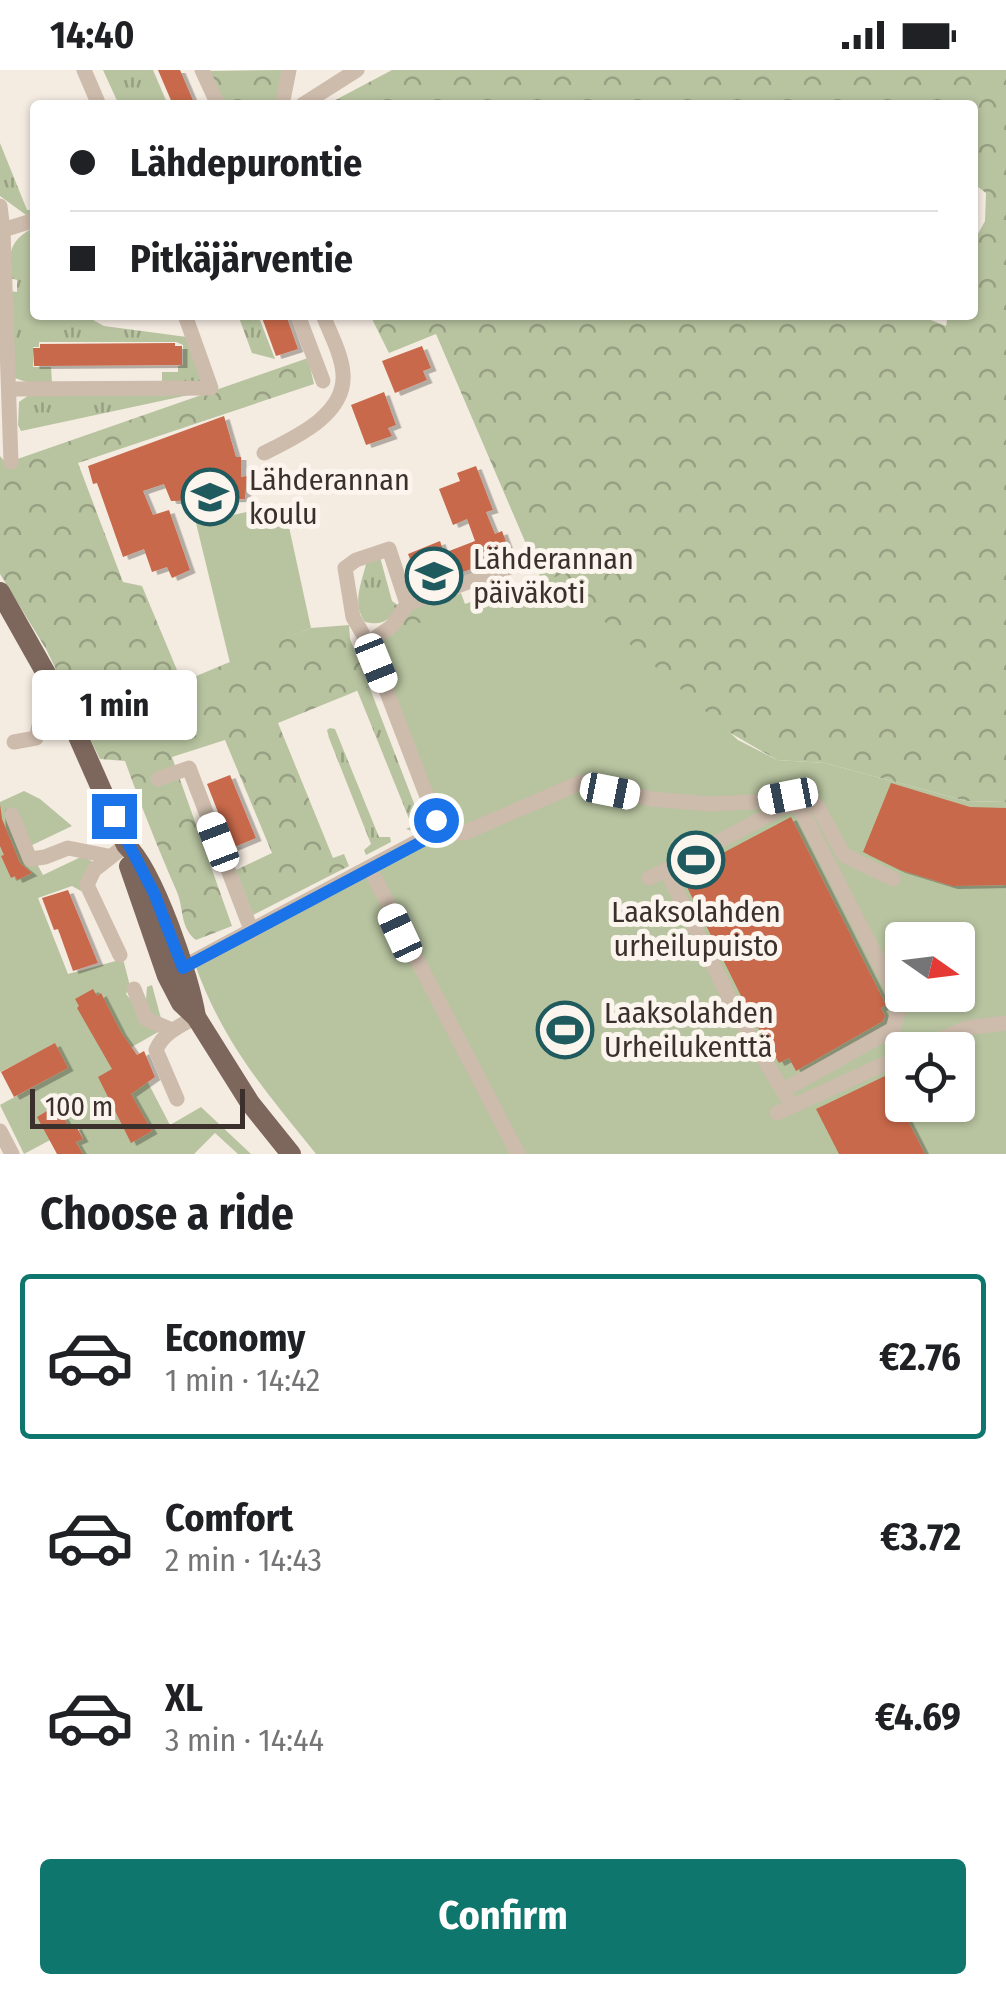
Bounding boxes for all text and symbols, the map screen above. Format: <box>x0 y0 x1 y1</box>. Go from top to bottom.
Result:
text: 14:40 <box>50 12 134 58</box>
text: Lähdepurontie <box>130 140 362 186</box>
text: Pitkäjärventie <box>130 236 353 282</box>
place label: Lähderannan koulu <box>249 462 410 532</box>
school or university icon: Lähderannan koulu <box>180 467 240 527</box>
place label: Lähderannan päiväkoti <box>473 541 634 611</box>
school or university icon: Lähderannan päiväkoti <box>404 546 464 606</box>
car <box>351 630 401 696</box>
callout: 1 min <box>32 671 196 741</box>
text: 1 min <box>80 686 149 724</box>
car <box>578 771 642 811</box>
car <box>756 776 820 816</box>
route end <box>92 794 137 839</box>
route start <box>414 798 459 843</box>
car <box>193 809 243 875</box>
sports icon: Laaksolahden urheilupuisto <box>666 830 726 890</box>
place label: Laaksolahden urheilupuisto <box>611 894 781 964</box>
car <box>374 899 426 967</box>
north arrow <box>885 922 975 1012</box>
map controls <box>885 922 975 1122</box>
place label: Laaksolahden Urheilukenttä <box>604 995 774 1065</box>
sports icon: Laaksolahden Urheilukenttä <box>535 1000 595 1060</box>
button: locate <box>885 1032 975 1122</box>
scale bar <box>30 1084 245 1128</box>
text: 100 m <box>45 1090 113 1123</box>
text: Choose a ride <box>40 1187 294 1241</box>
icon: car <box>45 1312 135 1402</box>
text: Economy <box>165 1315 305 1361</box>
text: €2.76 <box>879 1334 961 1380</box>
text: 1 min · 14:42 <box>165 1361 320 1399</box>
icon: car <box>45 1492 135 1582</box>
text: Comfort <box>165 1495 293 1541</box>
text: €3.72 <box>880 1514 961 1560</box>
text: 2 min · 14:43 <box>165 1541 322 1579</box>
icon: car <box>45 1672 135 1762</box>
text: XL <box>165 1675 203 1721</box>
text: €4.69 <box>875 1694 961 1740</box>
text: 3 min · 14:44 <box>165 1721 324 1759</box>
button: Confirm <box>40 1859 966 1974</box>

